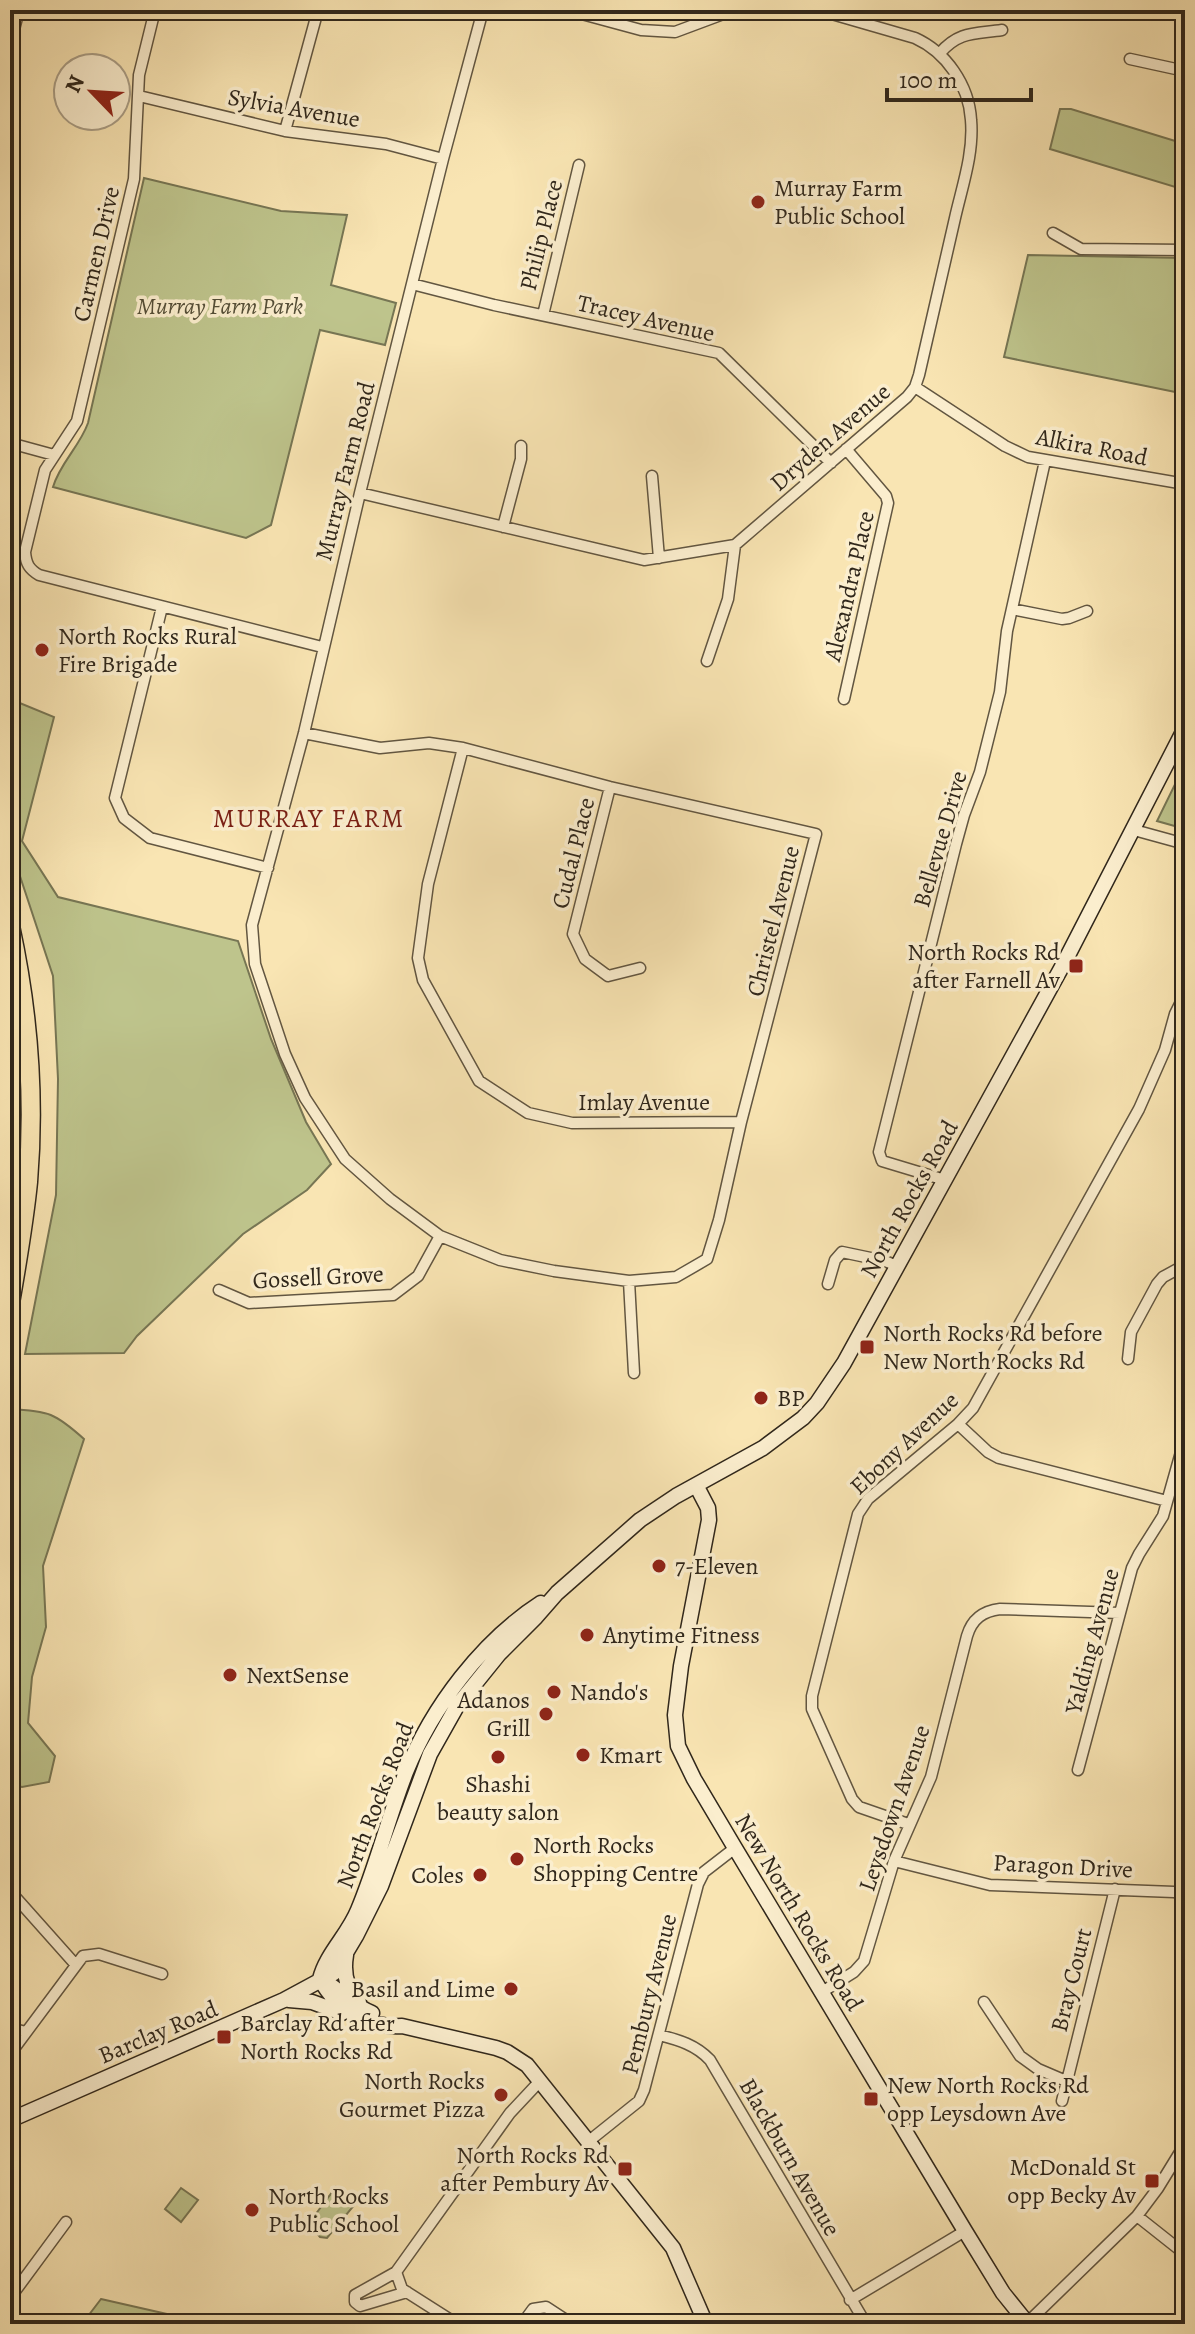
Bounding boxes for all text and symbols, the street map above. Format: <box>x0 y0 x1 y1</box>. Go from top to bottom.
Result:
north arrow <box>52 52 132 132</box>
scale bar <box>887 52 1031 102</box>
text: 100 m <box>899 64 958 96</box>
text: N <box>58 70 92 98</box>
street label: Sylvia Avenue <box>225 81 363 135</box>
place label: Murray Farm Public School <box>774 172 905 232</box>
street label: Philip Place <box>512 176 570 294</box>
street label: Carmen Drive <box>65 183 127 325</box>
marker: Murray Farm Public School <box>749 193 767 211</box>
street label: Tracey Avenue <box>574 287 718 349</box>
park label: Murray Farm Park <box>137 290 303 322</box>
street label: Dryden Avenue <box>763 376 897 498</box>
street label: Murray Farm Road <box>307 378 383 564</box>
street label: Alkira Road <box>1033 420 1151 474</box>
street label: Alexandra Place <box>816 508 882 665</box>
place label: North Rocks Rural Fire Brigade <box>58 620 237 680</box>
marker: North Rocks Rural Fire Brigade <box>33 641 51 659</box>
street label: Bellevue Drive <box>905 767 975 911</box>
street label: Cudal Place <box>544 794 602 912</box>
district label: MURRAY FARM <box>213 801 405 836</box>
street label: Christel Avenue <box>739 842 807 1000</box>
place label: North Rocks Rd after Farnell Av <box>907 936 1060 996</box>
marker: North Rocks Rd after Farnell Av <box>1067 957 1085 975</box>
street label: Imlay Avenue <box>578 1086 710 1118</box>
street label: North Rocks Road <box>852 1114 966 1284</box>
street label: Gossell Grove <box>252 1258 384 1296</box>
place label: North Rocks Rd before New North Rocks Rd <box>883 1317 1102 1377</box>
marker: North Rocks Rd before New North Rocks Rd <box>858 1338 876 1356</box>
place label: BP <box>777 1382 805 1414</box>
street label: Ebony Avenue <box>843 1384 965 1502</box>
marker: BP <box>752 1389 770 1407</box>
place label: 7-Eleven <box>675 1550 758 1582</box>
marker: 7-Eleven <box>650 1557 668 1575</box>
street label: Yalding Avenue <box>1057 1565 1127 1718</box>
place label: Anytime Fitness <box>602 1619 760 1651</box>
marker: Anytime Fitness <box>578 1626 596 1644</box>
place label: NextSense <box>246 1659 349 1691</box>
marker: NextSense <box>221 1666 239 1684</box>
place label: Nando's <box>570 1676 648 1708</box>
marker: Nando's <box>545 1683 563 1701</box>
place label: Adanos Grill <box>457 1684 530 1744</box>
marker: Adanos Grill <box>537 1705 555 1723</box>
street label: North Rocks Road <box>329 1717 421 1893</box>
street label: Leysdown Avenue <box>851 1721 937 1895</box>
place label: Kmart <box>599 1739 662 1771</box>
marker: Kmart <box>574 1746 592 1764</box>
marker: Shashi beauty salon <box>489 1748 507 1766</box>
place label: Shashi beauty salon <box>437 1768 559 1828</box>
street label: New North Rocks Road <box>727 1807 871 2017</box>
place label: North Rocks Shopping Centre <box>533 1829 698 1889</box>
street label: Paragon Drive <box>992 1846 1134 1886</box>
marker: North Rocks Shopping Centre <box>508 1850 526 1868</box>
place label: Coles <box>411 1859 464 1891</box>
marker: Coles <box>471 1866 489 1884</box>
street label: Pembury Avenue <box>614 1910 684 2078</box>
street label: Bray Court <box>1043 1925 1099 2035</box>
place label: Basil and Lime <box>351 1973 495 2005</box>
marker: Basil and Lime <box>502 1980 520 1998</box>
street label: Barclay Road <box>93 1992 223 2071</box>
place label: Barclay Rd after North Rocks Rd <box>240 2007 395 2067</box>
marker: Barclay Rd after North Rocks Rd <box>215 2028 233 2046</box>
place label: North Rocks Gourmet Pizza <box>339 2065 486 2125</box>
place label: New North Rocks Rd opp Leysdown Ave <box>887 2069 1089 2129</box>
street label: Blackburn Avenue <box>732 2072 848 2242</box>
marker: North Rocks Gourmet Pizza <box>492 2086 510 2104</box>
marker: New North Rocks Rd opp Leysdown Ave <box>862 2090 880 2108</box>
place label: North Rocks Rd after Pembury Av <box>440 2139 609 2199</box>
place label: McDonald St opp Becky Av <box>1007 2151 1136 2211</box>
marker: North Rocks Rd after Pembury Av <box>616 2160 634 2178</box>
marker: McDonald St opp Becky Av <box>1143 2172 1161 2190</box>
place label: North Rocks Public School <box>268 2180 399 2240</box>
marker: North Rocks Public School <box>243 2201 261 2219</box>

